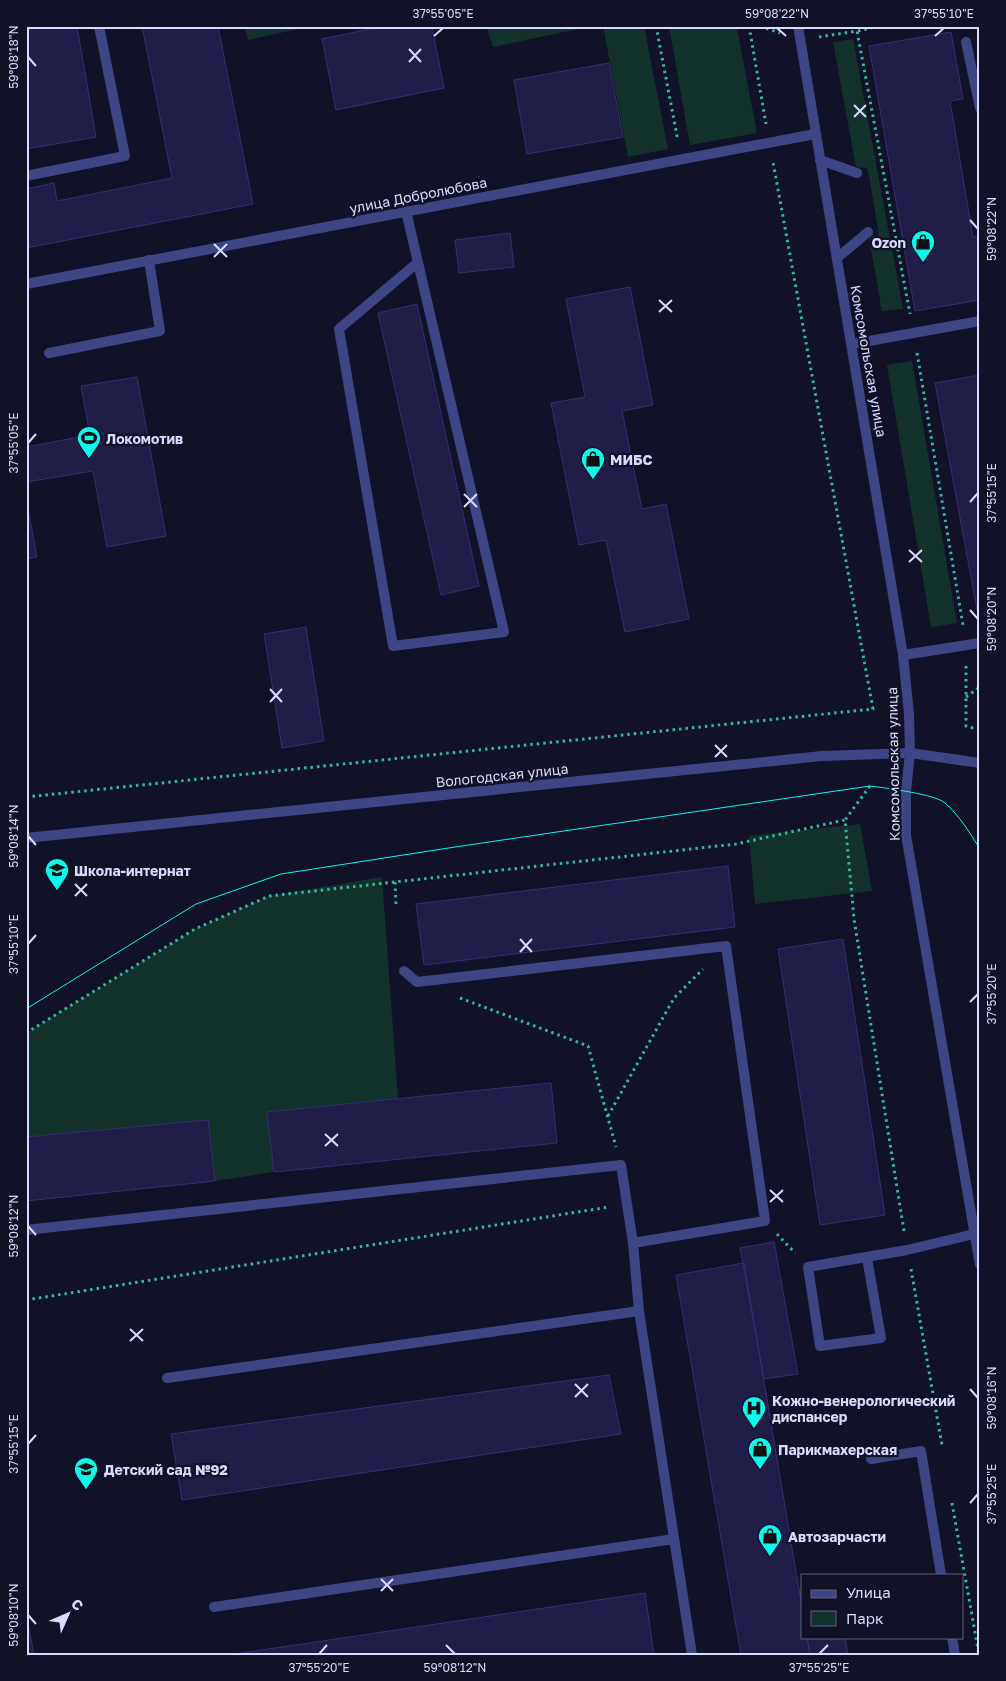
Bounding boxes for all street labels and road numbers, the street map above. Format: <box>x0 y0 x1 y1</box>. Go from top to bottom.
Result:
street label: улица Добролюбова <box>348 173 488 217</box>
street label: Комсомольская улица <box>847 284 891 438</box>
street label: Комсомольская улица <box>883 687 903 841</box>
street label: Вологодская улица <box>435 760 569 790</box>

